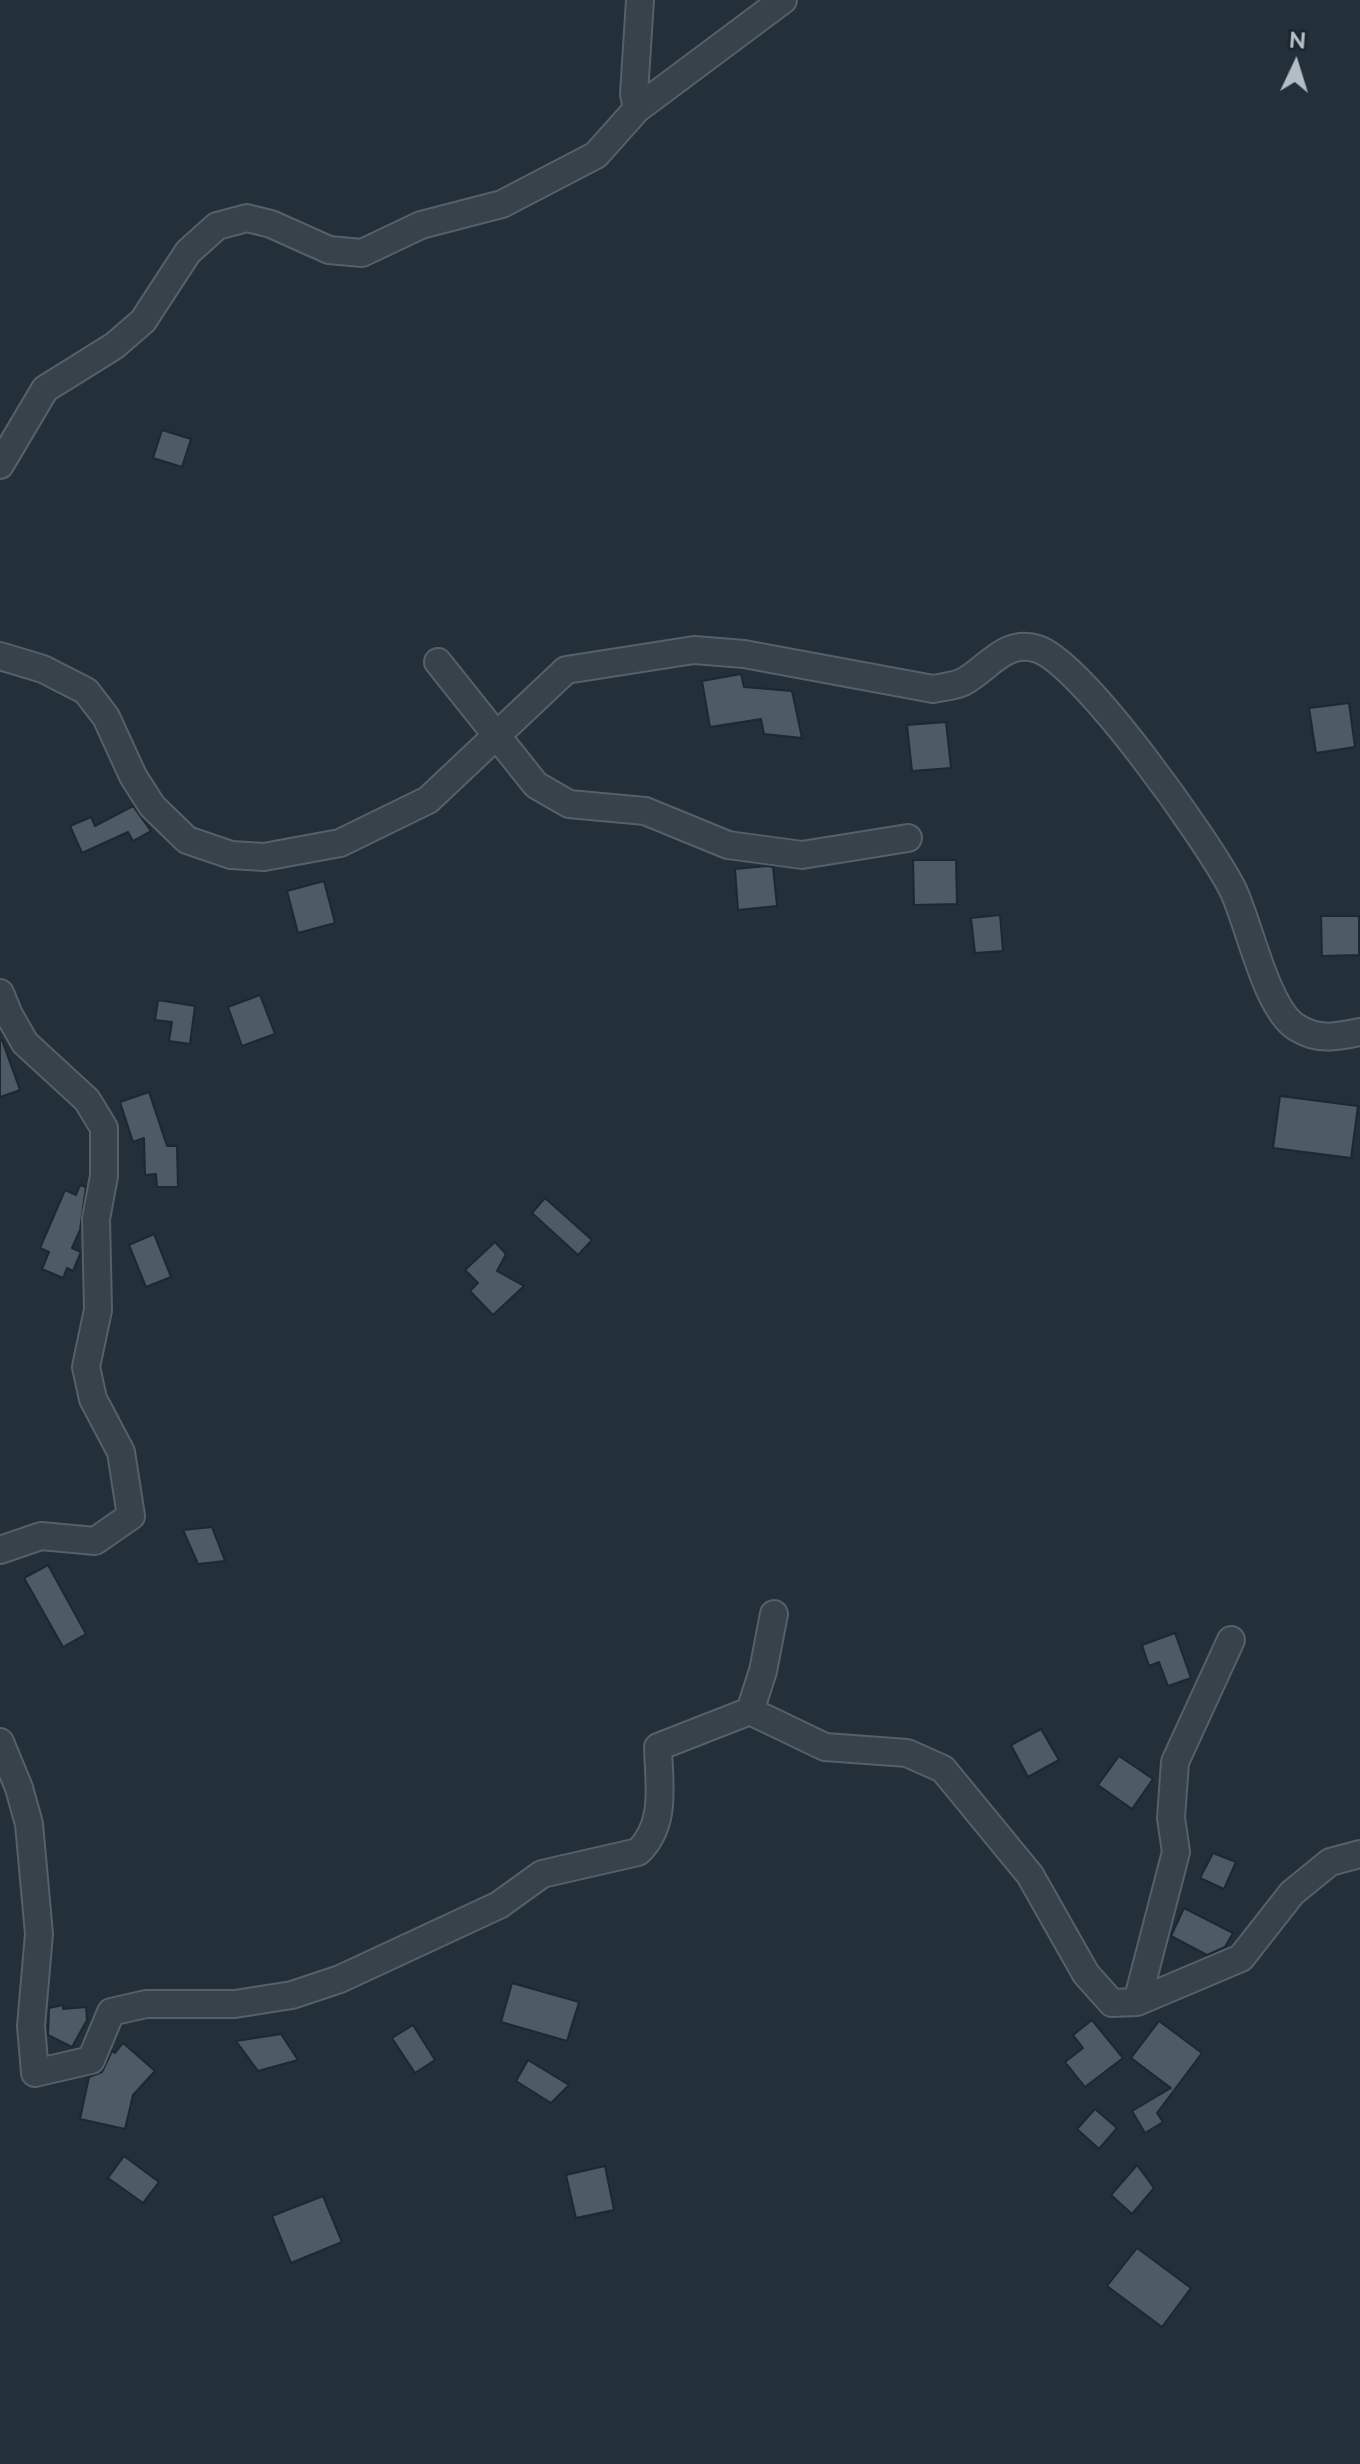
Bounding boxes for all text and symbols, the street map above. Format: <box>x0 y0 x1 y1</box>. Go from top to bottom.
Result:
north arrow <box>1256 24 1336 104</box>
text: N <box>1288 27 1307 54</box>

